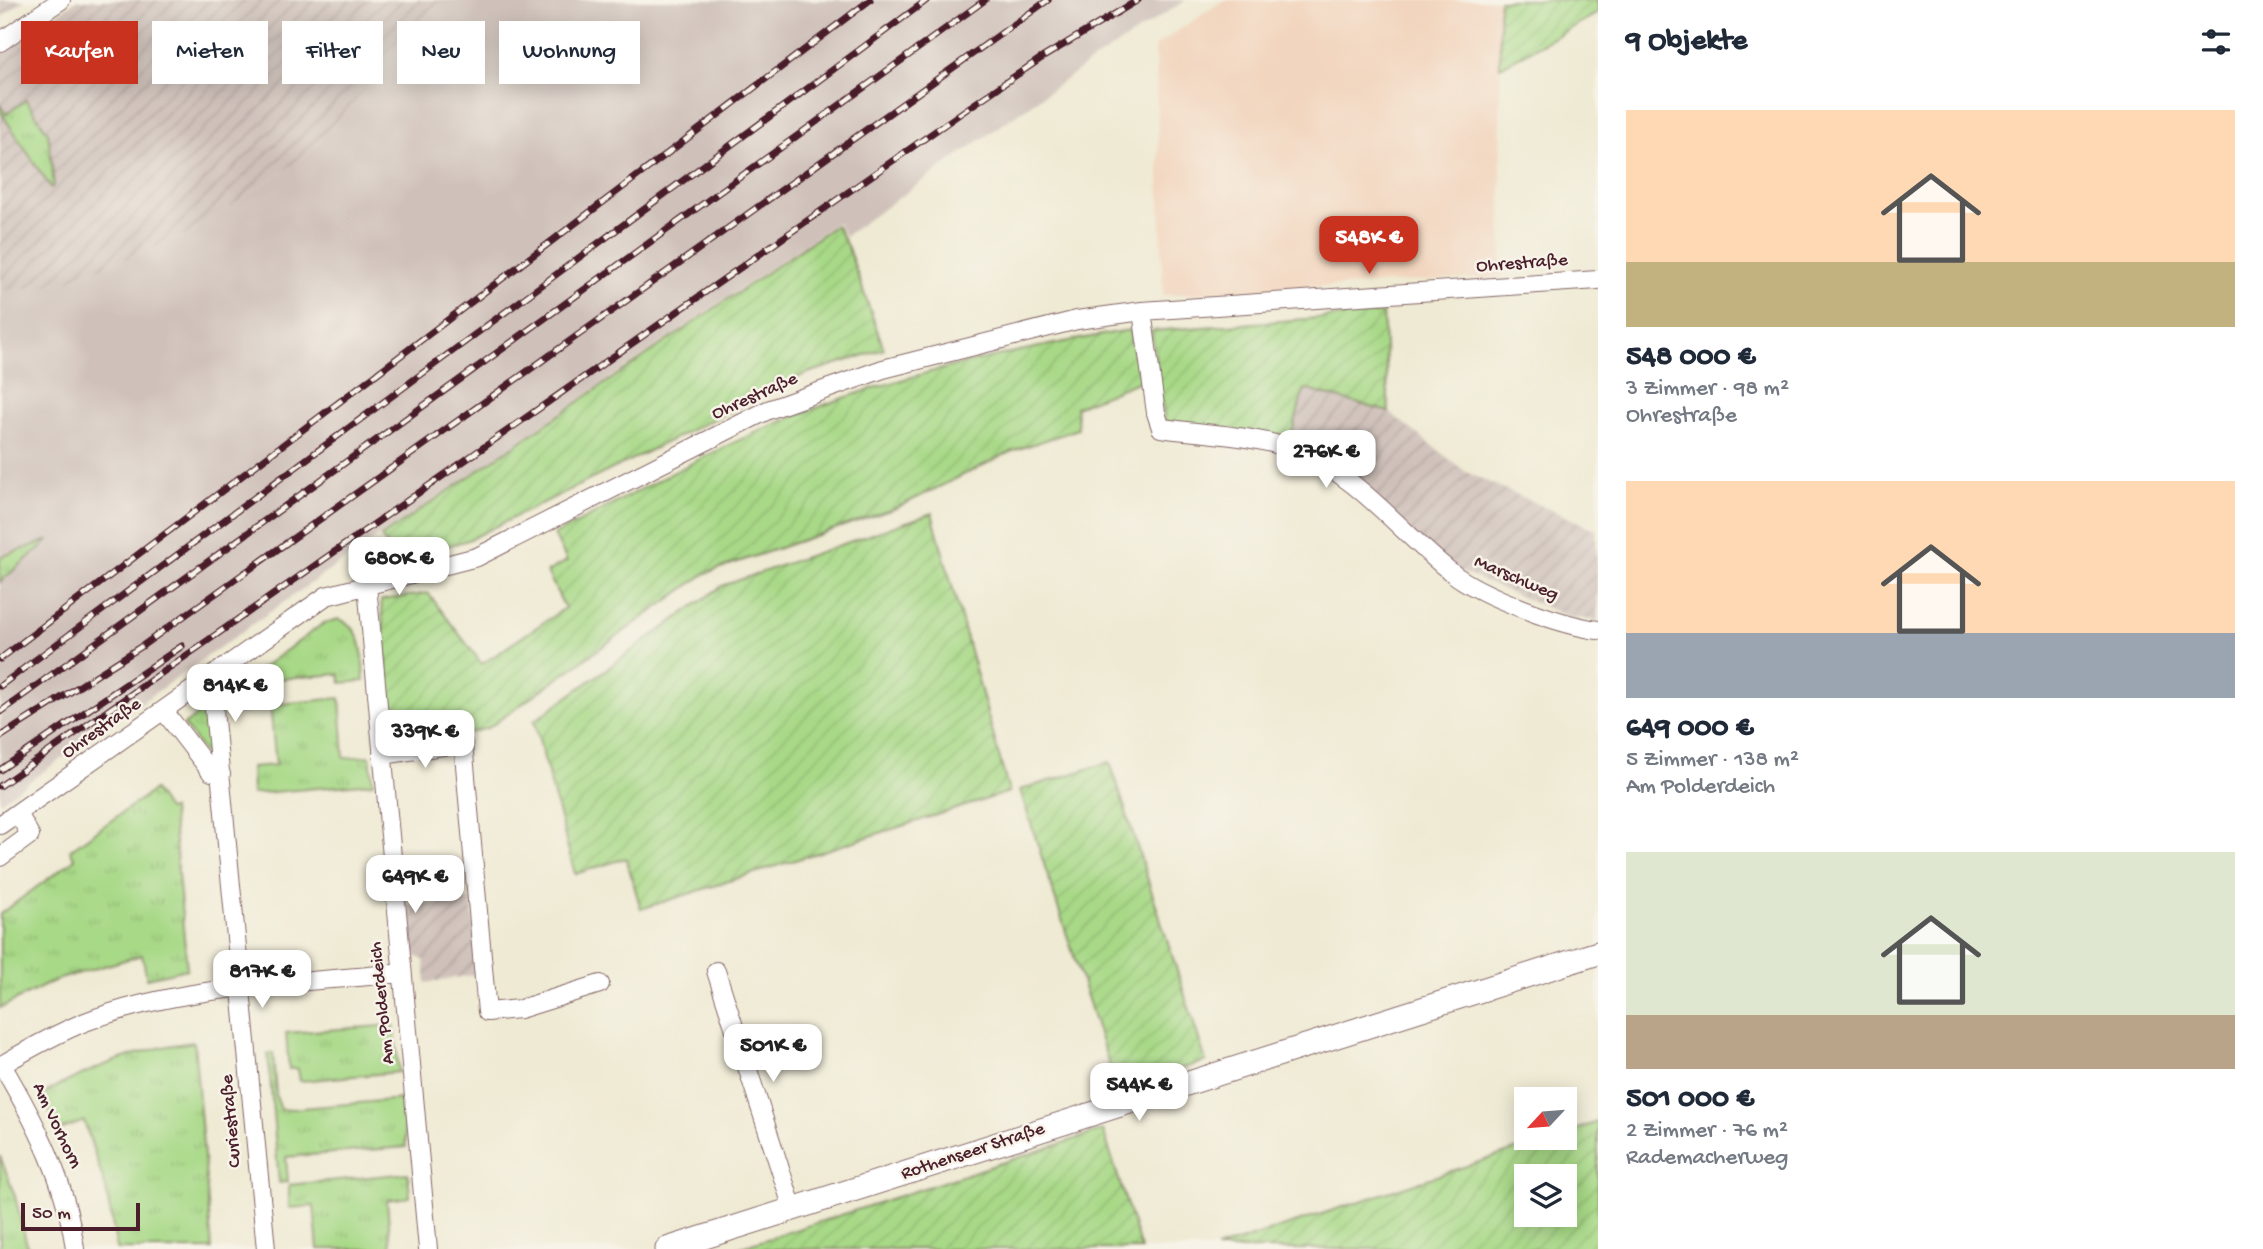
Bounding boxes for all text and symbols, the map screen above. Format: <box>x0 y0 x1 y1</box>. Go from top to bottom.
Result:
chip: Kaufen <box>21 21 138 84</box>
chip: Mieten <box>152 21 268 84</box>
chip: Filter <box>282 21 383 84</box>
chip: Neu <box>397 21 485 84</box>
chip: Wohnung <box>499 21 640 84</box>
icon: filters <box>2197 23 2235 61</box>
text: 9 Objekte <box>1626 25 1747 60</box>
icon: home <box>1868 155 1994 281</box>
pin: 548K € <box>1312 216 1426 276</box>
text: 548K € <box>1335 225 1403 252</box>
street label: Ohrestraße <box>1476 249 1569 279</box>
text: 548 000 € <box>1626 341 1756 376</box>
street label: Ohrestraße <box>708 368 802 426</box>
text: 3 Zimmer · 98 m² <box>1626 376 1789 403</box>
text: Ohrestraße <box>1626 403 1737 430</box>
pin: 276K € <box>1269 430 1383 490</box>
text: 276K € <box>1293 439 1359 466</box>
icon: home <box>1868 526 1994 652</box>
pin: 680K € <box>342 538 456 597</box>
text: 680K € <box>364 546 434 573</box>
street label: Marschweg <box>1470 551 1562 607</box>
pin: 814K € <box>178 664 292 724</box>
text: 814K € <box>203 673 267 700</box>
street label: Ohrestraße <box>58 693 146 765</box>
pin: 339K € <box>368 710 482 770</box>
text: 649 000 € <box>1626 712 1754 747</box>
text: 339K € <box>391 719 459 746</box>
text: 5 Zimmer · 138 m² <box>1626 747 1799 774</box>
text: Am Polderdeich <box>1626 774 1775 801</box>
pin: 649K € <box>358 856 472 915</box>
text: 649K € <box>382 864 448 891</box>
icon: home <box>1868 897 1994 1023</box>
street label: Am Polderdeich <box>365 941 401 1065</box>
pin: 817K € <box>205 950 319 1010</box>
text: 817K € <box>229 959 295 986</box>
pin: 501K € <box>716 1024 830 1084</box>
text: 501K € <box>740 1033 806 1060</box>
pin: 544K € <box>1082 1064 1196 1123</box>
text: 544K € <box>1106 1072 1172 1099</box>
street label: Curiestraße <box>216 1073 248 1168</box>
street label: Am Vorhorn <box>26 1079 86 1173</box>
text: 501 000 € <box>1626 1083 1754 1118</box>
north arrow <box>1514 1087 1577 1150</box>
map controls <box>1514 1087 1577 1227</box>
street label: Rothenseer Straße <box>898 1118 1048 1186</box>
text: 2 Zimmer · 76 m² <box>1626 1118 1788 1145</box>
text: Rademacherweg <box>1626 1145 1788 1172</box>
button: layers <box>1514 1164 1577 1227</box>
scale bar <box>21 1200 140 1232</box>
text: 50 m <box>32 1203 71 1226</box>

